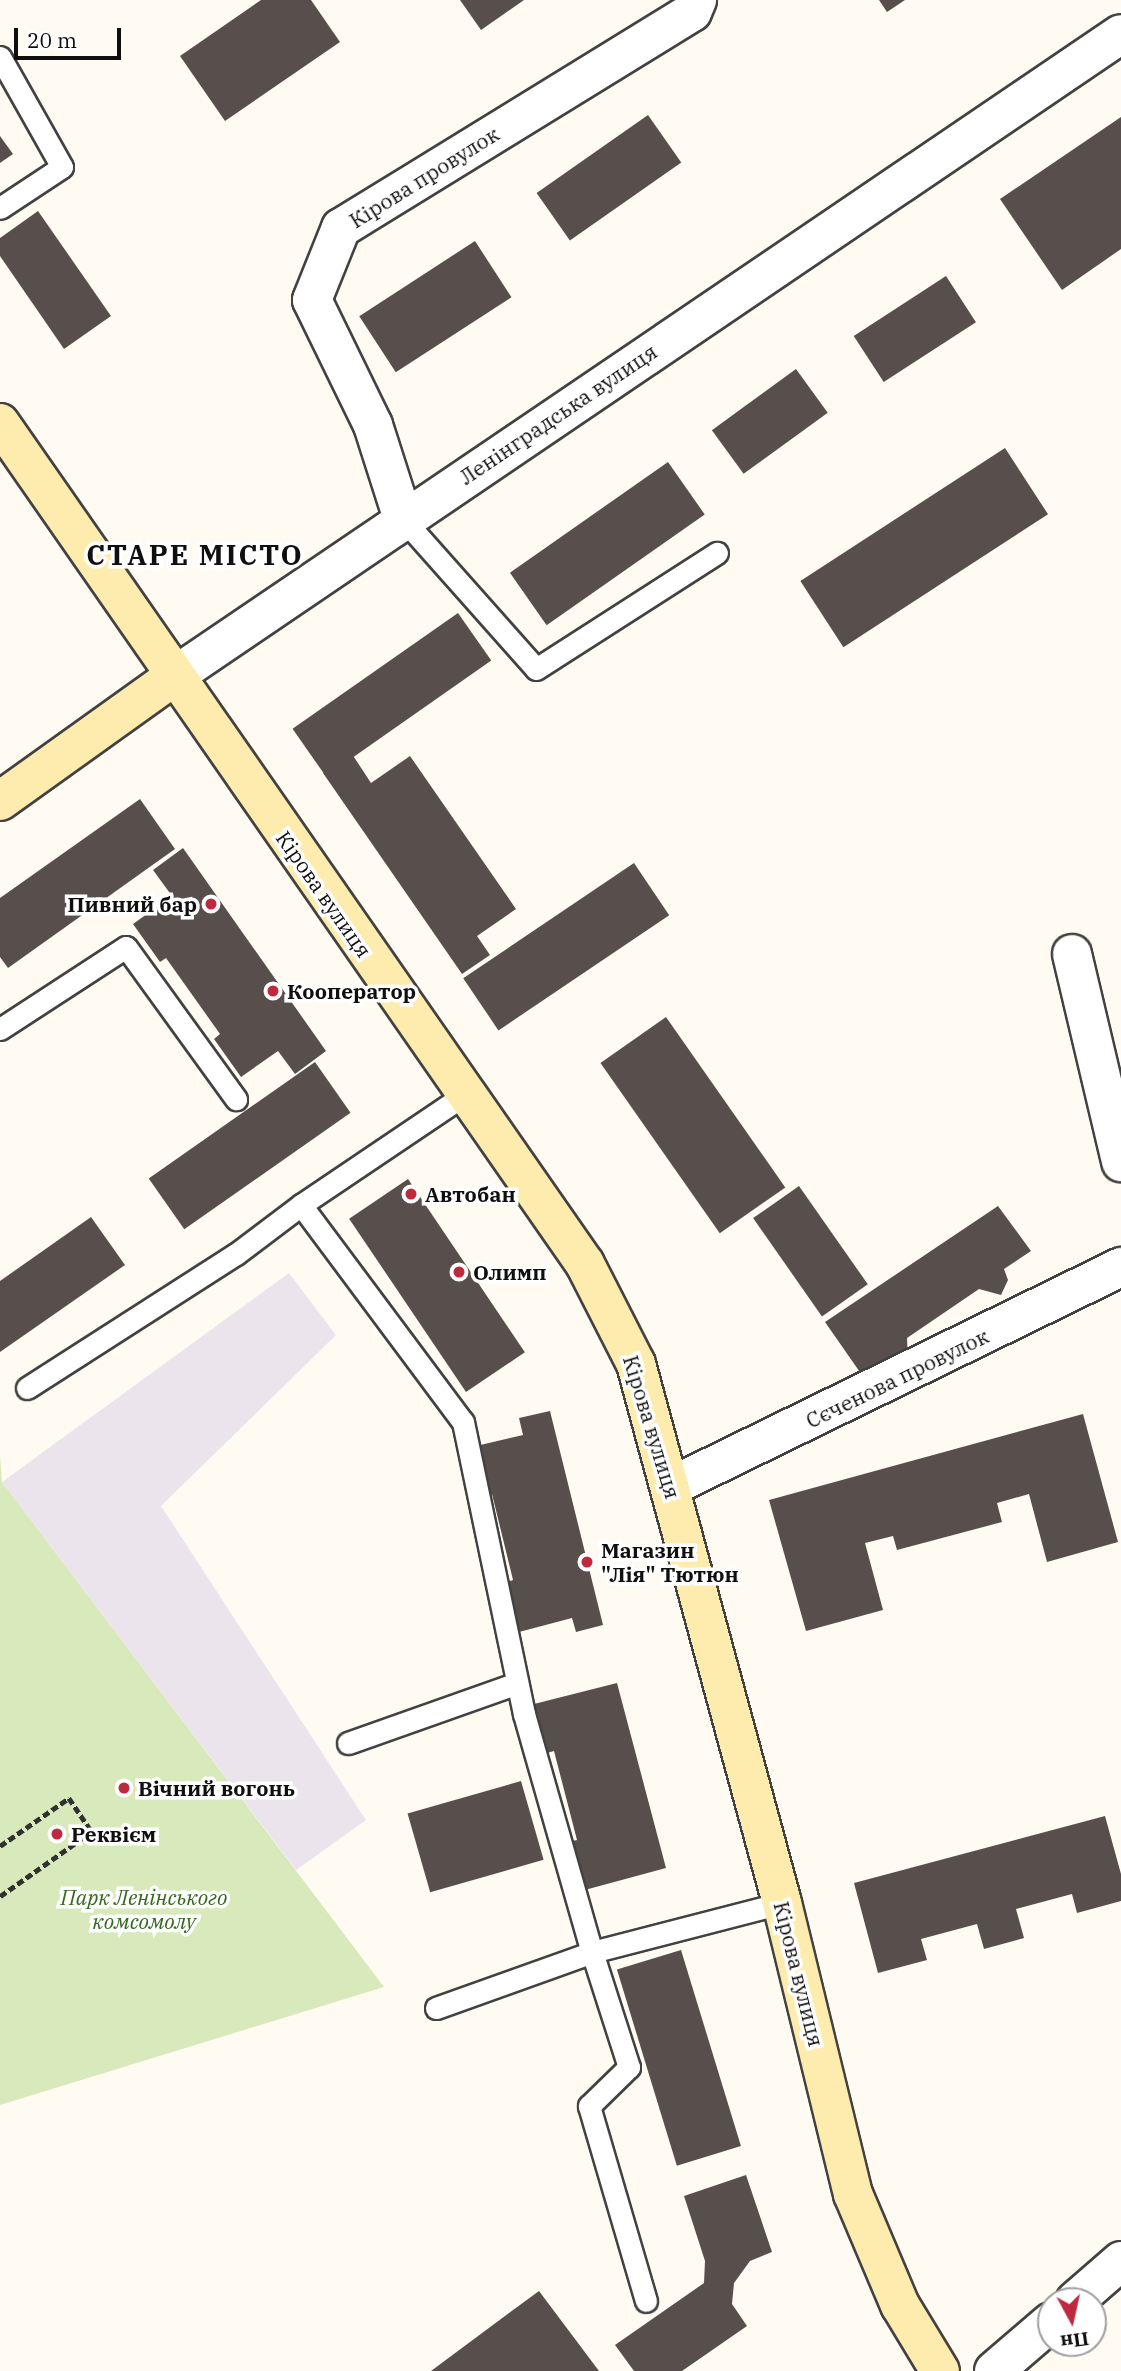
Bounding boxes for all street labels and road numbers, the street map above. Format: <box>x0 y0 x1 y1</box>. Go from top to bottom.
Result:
street label: Кірова провулок <box>345 121 503 233</box>
street label: Ленінградська вулиця <box>454 338 662 490</box>
street label: Кірова вулиця <box>271 826 377 962</box>
street label: Сєченова провулок <box>802 1323 992 1433</box>
street label: Кірова вулиця <box>618 1352 686 1502</box>
street label: Кірова вулиця <box>769 1899 829 2049</box>

